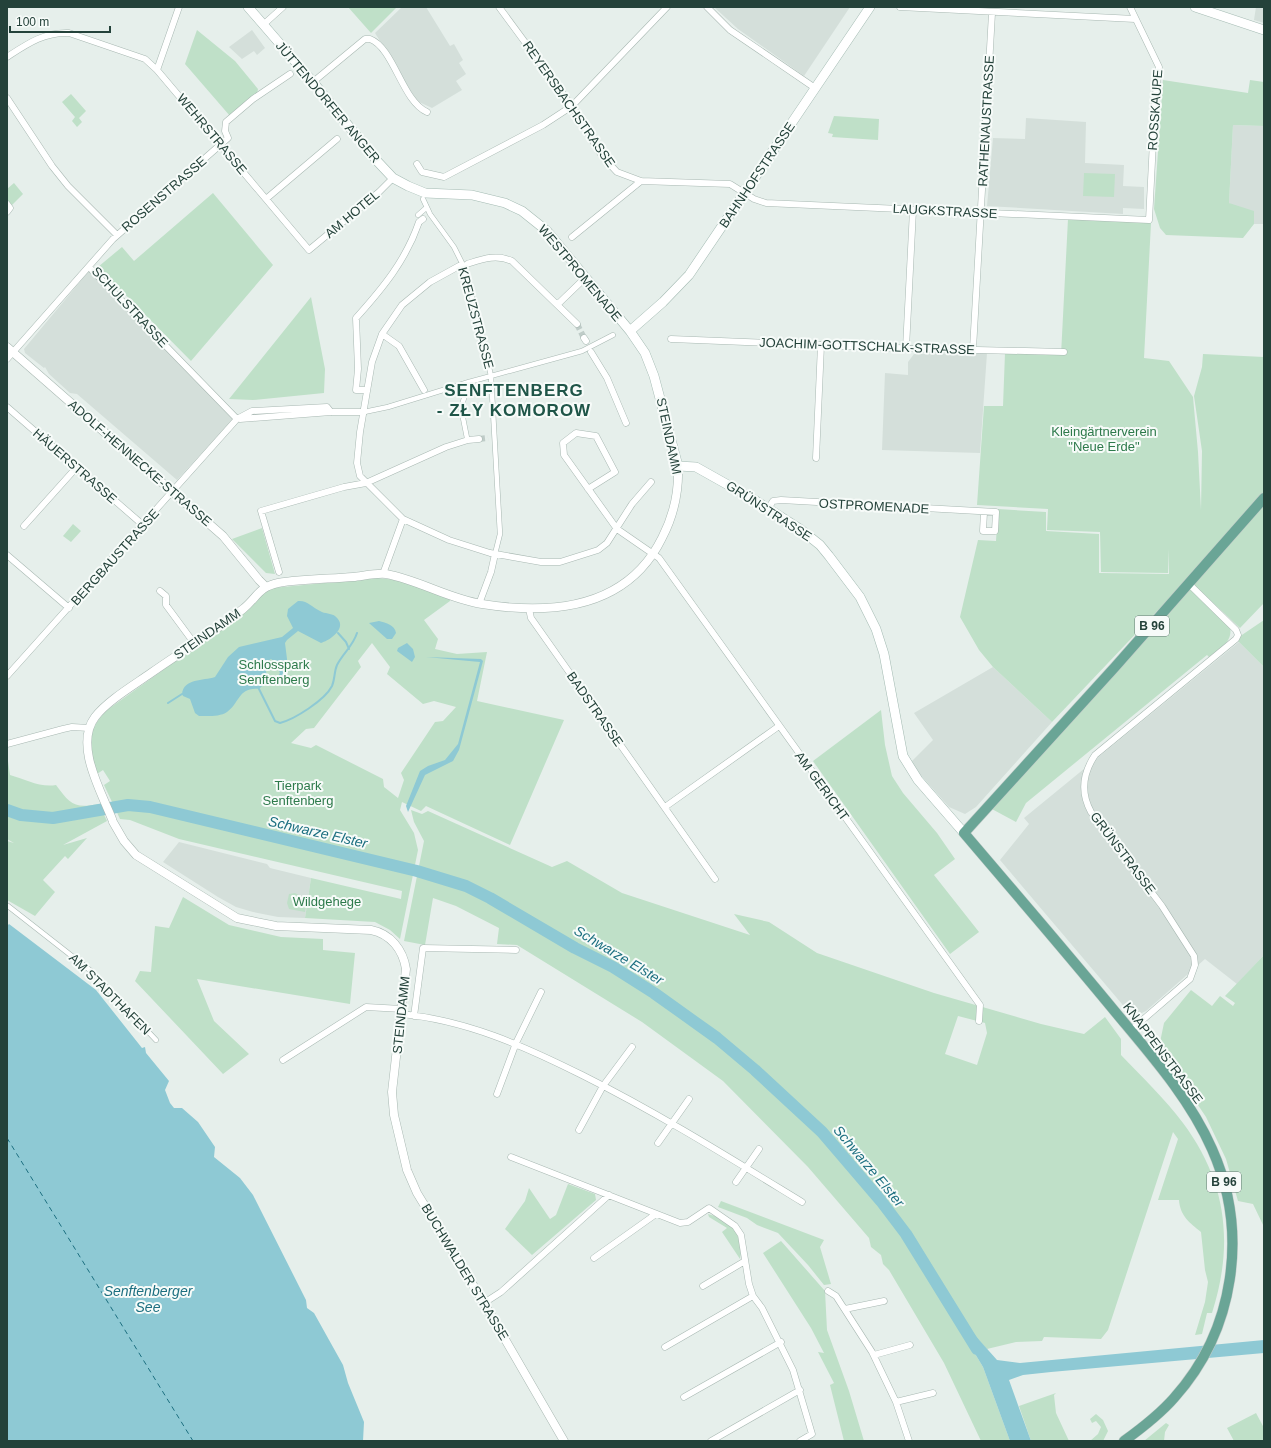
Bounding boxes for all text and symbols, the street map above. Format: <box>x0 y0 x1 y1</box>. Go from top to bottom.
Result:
scale bar <box>10 8 110 34</box>
text: 100 m <box>16 15 49 29</box>
street label: JÜTTENDORFER ANGER <box>273 38 383 166</box>
street label: REYERSBACHSTRASSE <box>520 38 618 170</box>
street label: RATHENAUSTRASSE <box>975 55 997 187</box>
street label: ROSSKAUPE <box>1145 69 1165 151</box>
street label: WEHRSTRASSE <box>174 91 250 178</box>
street label: BAHNHOFSTRASSE <box>716 119 798 231</box>
street label: ROSENSTRASSE <box>119 153 210 235</box>
street label: AM HOTEL <box>322 187 382 241</box>
street label: LAUGKSTRASSE <box>892 201 998 221</box>
street label: WESTPROMENADE <box>535 222 625 325</box>
street label: SCHULSTRASSE <box>89 264 171 351</box>
street label: KREUZSTRASSE <box>455 265 497 371</box>
street label: JOACHIM-GOTTSCHALK-STRASSE <box>759 335 976 357</box>
district label: SENFTENBERG - ZŁY KOMOROW <box>437 381 591 420</box>
street label: STEINDAMM <box>654 396 684 476</box>
street label: ADOLF-HENNECKE-STRASSE <box>65 397 215 530</box>
park label: Kleingärtnerverein "Neue Erde" <box>1051 424 1157 454</box>
street label: HÄUERSTRASSE <box>30 426 120 507</box>
street label: GRÜNSTRASSE <box>723 478 815 544</box>
street label: OSTPROMENADE <box>818 496 930 516</box>
street label: BERGBAUSTRASSE <box>68 506 162 608</box>
street label: STEINDAMM <box>171 605 243 663</box>
road number: B 96 <box>1135 616 1169 636</box>
park label: Schlosspark Senftenberg <box>239 657 310 687</box>
street label: BADSTRASSE <box>564 669 626 749</box>
street label: AM GERICHT <box>792 749 852 823</box>
park label: Tierpark Senftenberg <box>263 778 333 808</box>
street label: GRÜNSTRASSE <box>1087 809 1159 897</box>
water label: Schwarze Elster <box>267 813 370 851</box>
park label: Wildgehege <box>293 894 361 909</box>
water label: Schwarze Elster <box>572 922 668 989</box>
street label: AM STADTHAFEN <box>66 950 154 1038</box>
street label: STEINDAMM <box>389 975 413 1055</box>
street label: KNAPPENSTRASSE <box>1120 999 1206 1107</box>
water label: Schwarze Elster <box>830 1122 908 1211</box>
road number: B 96 <box>1207 1172 1241 1192</box>
street label: BUCHWALDER STRASSE <box>418 1201 512 1343</box>
water label: Senftenberger See <box>104 1283 194 1315</box>

